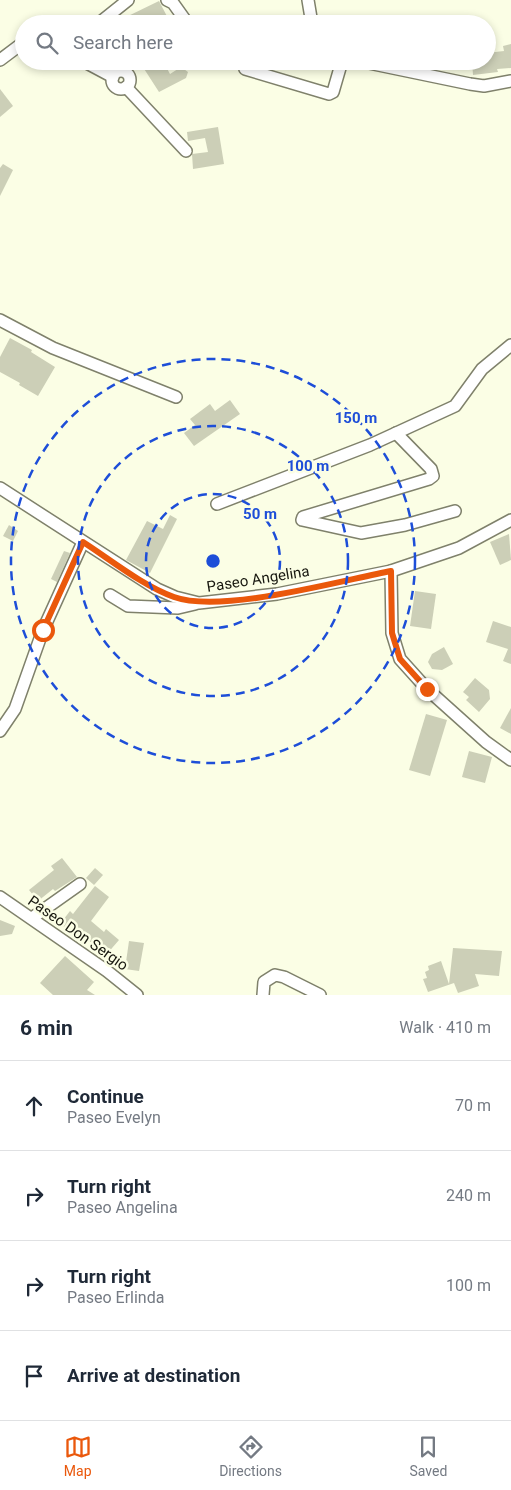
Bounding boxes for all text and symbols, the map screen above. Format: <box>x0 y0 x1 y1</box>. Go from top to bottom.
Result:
search box <box>15 15 496 70</box>
icon: search <box>33 29 61 57</box>
text: Search here <box>73 31 173 54</box>
text: 150 m <box>335 409 377 427</box>
text: 100 m <box>287 457 329 475</box>
text: 50 m <box>243 505 277 523</box>
centre of rings <box>204 552 222 570</box>
street label: Paseo Angelina <box>205 562 311 596</box>
route start <box>32 619 55 642</box>
route end <box>416 678 439 701</box>
street label: Paseo Don Sergio <box>24 892 132 974</box>
text: 6 min <box>20 1016 73 1040</box>
text: Walk · 410 m <box>399 1018 491 1037</box>
text: Continue <box>67 1085 144 1108</box>
icon: ahead <box>20 1092 48 1120</box>
text: 70 m <box>455 1096 491 1115</box>
text: Paseo Evelyn <box>67 1108 161 1127</box>
text: Turn right <box>67 1175 151 1198</box>
icon: right <box>20 1182 48 1210</box>
text: 240 m <box>446 1186 491 1205</box>
text: Paseo Angelina <box>67 1198 178 1217</box>
text: Turn right <box>67 1265 151 1288</box>
icon: right <box>20 1272 48 1300</box>
text: 100 m <box>446 1276 491 1295</box>
text: Paseo Erlinda <box>67 1288 164 1307</box>
icon: arrive <box>20 1362 48 1390</box>
text: Arrive at destination <box>67 1364 240 1387</box>
tab: Map <box>64 1433 92 1479</box>
tab: Directions <box>219 1433 282 1479</box>
tab: Saved <box>409 1433 447 1479</box>

